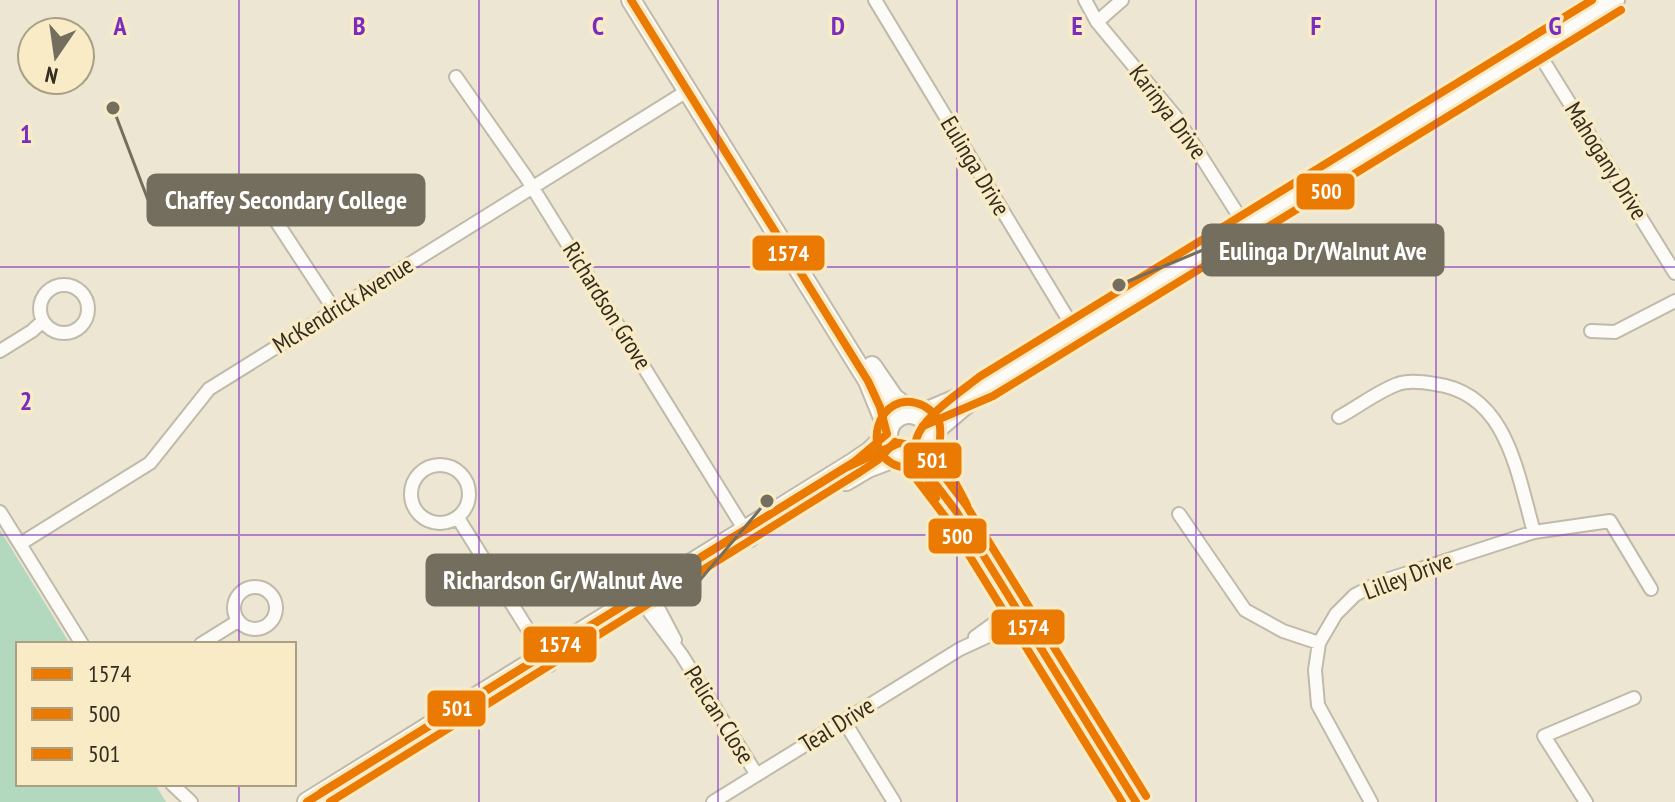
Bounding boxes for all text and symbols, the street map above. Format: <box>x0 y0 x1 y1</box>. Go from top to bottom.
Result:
text: A <box>112 9 127 42</box>
text: B <box>353 9 366 42</box>
text: C <box>592 9 604 42</box>
text: D <box>831 9 845 42</box>
text: E <box>1071 9 1083 42</box>
text: F <box>1311 9 1322 42</box>
text: G <box>1548 9 1562 42</box>
north arrow <box>16 16 96 96</box>
street label: Karinya Drive <box>1123 58 1214 165</box>
text: N <box>43 61 60 90</box>
street label: Mahogany Drive <box>1558 96 1655 225</box>
street label: Eulinga Drive <box>934 110 1017 221</box>
text: 1 <box>20 117 32 150</box>
line badge: 500 <box>1295 172 1356 211</box>
callout: Chaffey Secondary College <box>148 175 424 225</box>
text: 500 <box>1310 177 1342 205</box>
text: Chaffey Secondary College <box>165 183 407 216</box>
callout: Eulinga Dr/Walnut Ave <box>1203 225 1443 275</box>
line badge: 1574 <box>751 234 826 272</box>
text: Eulinga Dr/Walnut Ave <box>1219 234 1427 267</box>
street label: Richardson Grove <box>556 236 659 375</box>
text: 1574 <box>767 239 810 267</box>
street label: McKendrick Avenue <box>267 249 419 360</box>
text: 2 <box>20 384 32 417</box>
line badge: 501 <box>902 441 963 480</box>
text: 501 <box>916 446 948 474</box>
line badge: 500 <box>927 517 988 555</box>
text: 500 <box>941 522 973 550</box>
street label: Lilley Drive <box>1359 544 1457 607</box>
callout: Richardson Gr/Walnut Ave <box>427 555 700 605</box>
text: Richardson Gr/Walnut Ave <box>443 563 683 596</box>
line badge: 1574 <box>990 608 1066 646</box>
text: 1574 <box>1007 613 1050 641</box>
line badge: 1574 <box>522 625 598 664</box>
text: 1574 <box>539 630 582 658</box>
legend <box>16 642 296 786</box>
text: 1574 <box>88 658 131 689</box>
street label: Pelican Close <box>677 660 762 769</box>
line badge: 501 <box>426 689 487 728</box>
street label: Teal Drive <box>794 690 880 759</box>
text: 501 <box>441 694 473 722</box>
text: 500 <box>88 698 120 729</box>
text: 501 <box>88 738 120 769</box>

